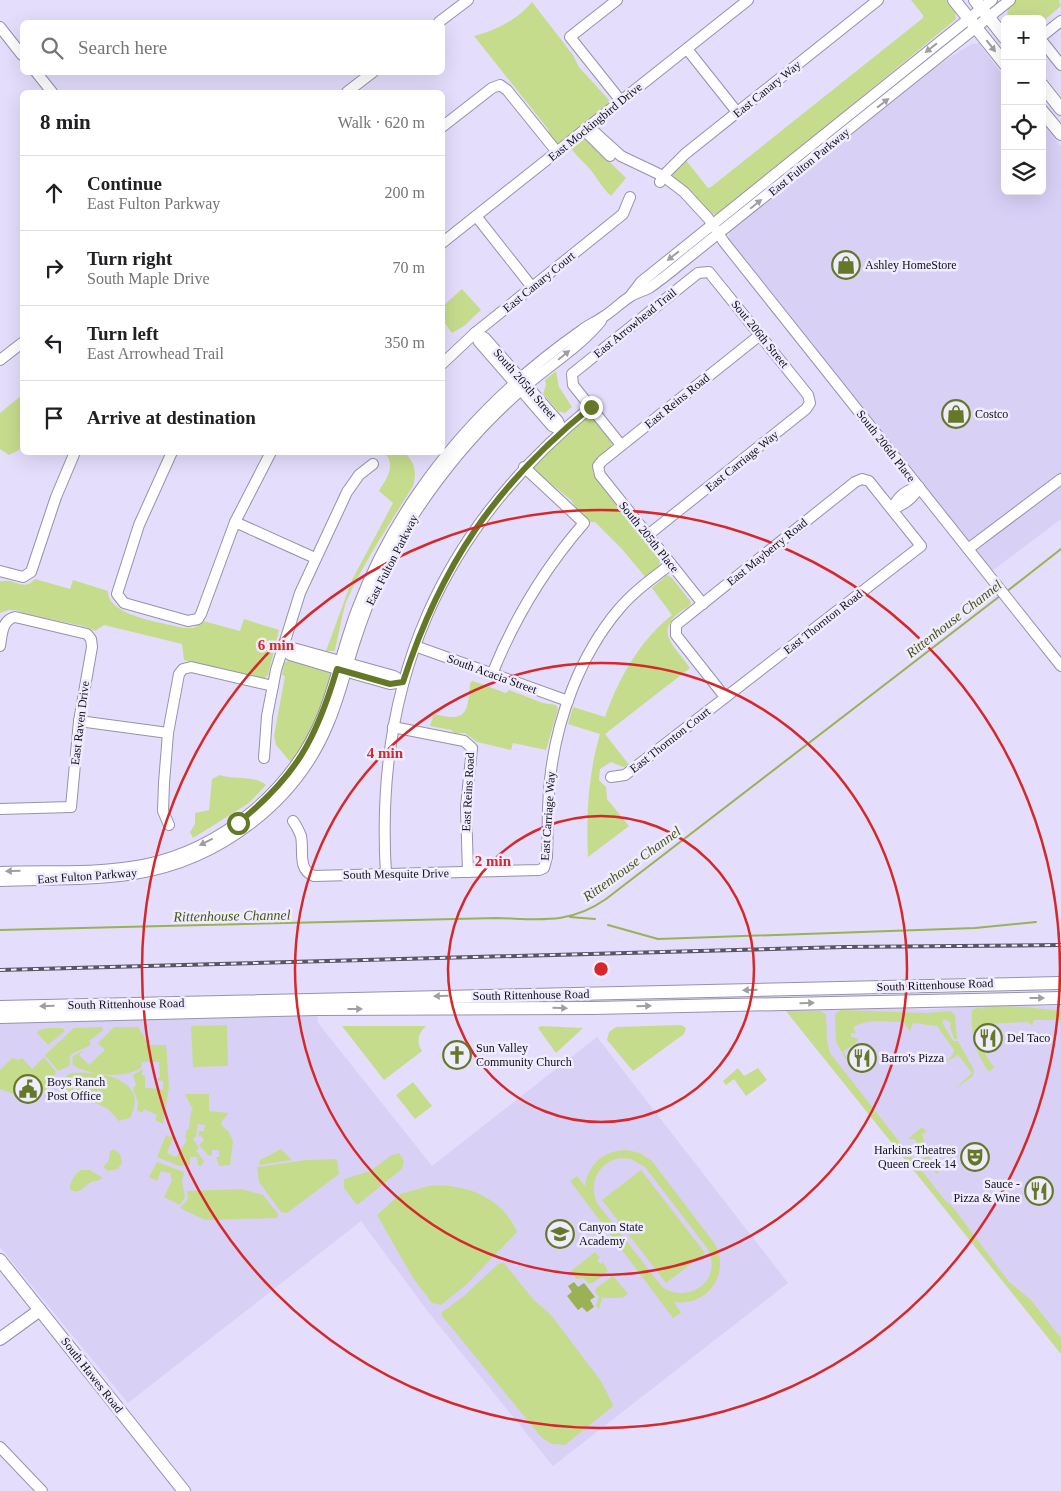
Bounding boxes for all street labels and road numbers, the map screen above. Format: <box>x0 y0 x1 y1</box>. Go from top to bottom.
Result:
street label: East Canary Way <box>730 58 804 120</box>
street label: East Mockingbird Drive <box>545 80 645 164</box>
street label: East Fulton Parkway <box>766 125 852 199</box>
street label: East Canary Court <box>500 248 578 315</box>
street label: East Arrowhead Trail <box>591 285 680 361</box>
street label: Sout 206th Street <box>728 297 792 371</box>
street label: South 205th Street <box>490 346 560 423</box>
street label: East Reins Road <box>642 371 712 431</box>
street label: South 206th Place <box>854 407 918 485</box>
street label: East Carriage Way <box>703 427 781 495</box>
street label: South 205th Place <box>616 499 682 575</box>
street label: East Fulton Parkway <box>363 512 421 608</box>
street label: East Mayberry Road <box>724 515 810 589</box>
street label: East Thornton Road <box>781 587 865 657</box>
street label: South Acacia Street <box>445 651 539 697</box>
street label: East Raven Drive <box>68 680 92 766</box>
street label: East Thornton Court <box>627 704 714 776</box>
street label: East Reins Road <box>459 752 477 832</box>
street label: East Carriage Way <box>538 771 558 861</box>
street label: East Fulton Parkway <box>37 866 137 886</box>
street label: South Mesquite Drive <box>343 866 449 882</box>
street label: South Rittenhouse Road <box>876 976 994 994</box>
street label: South Rittenhouse Road <box>473 987 589 1003</box>
street label: South Rittenhouse Road <box>68 996 184 1012</box>
street label: South Hawes Road <box>58 1334 126 1416</box>

